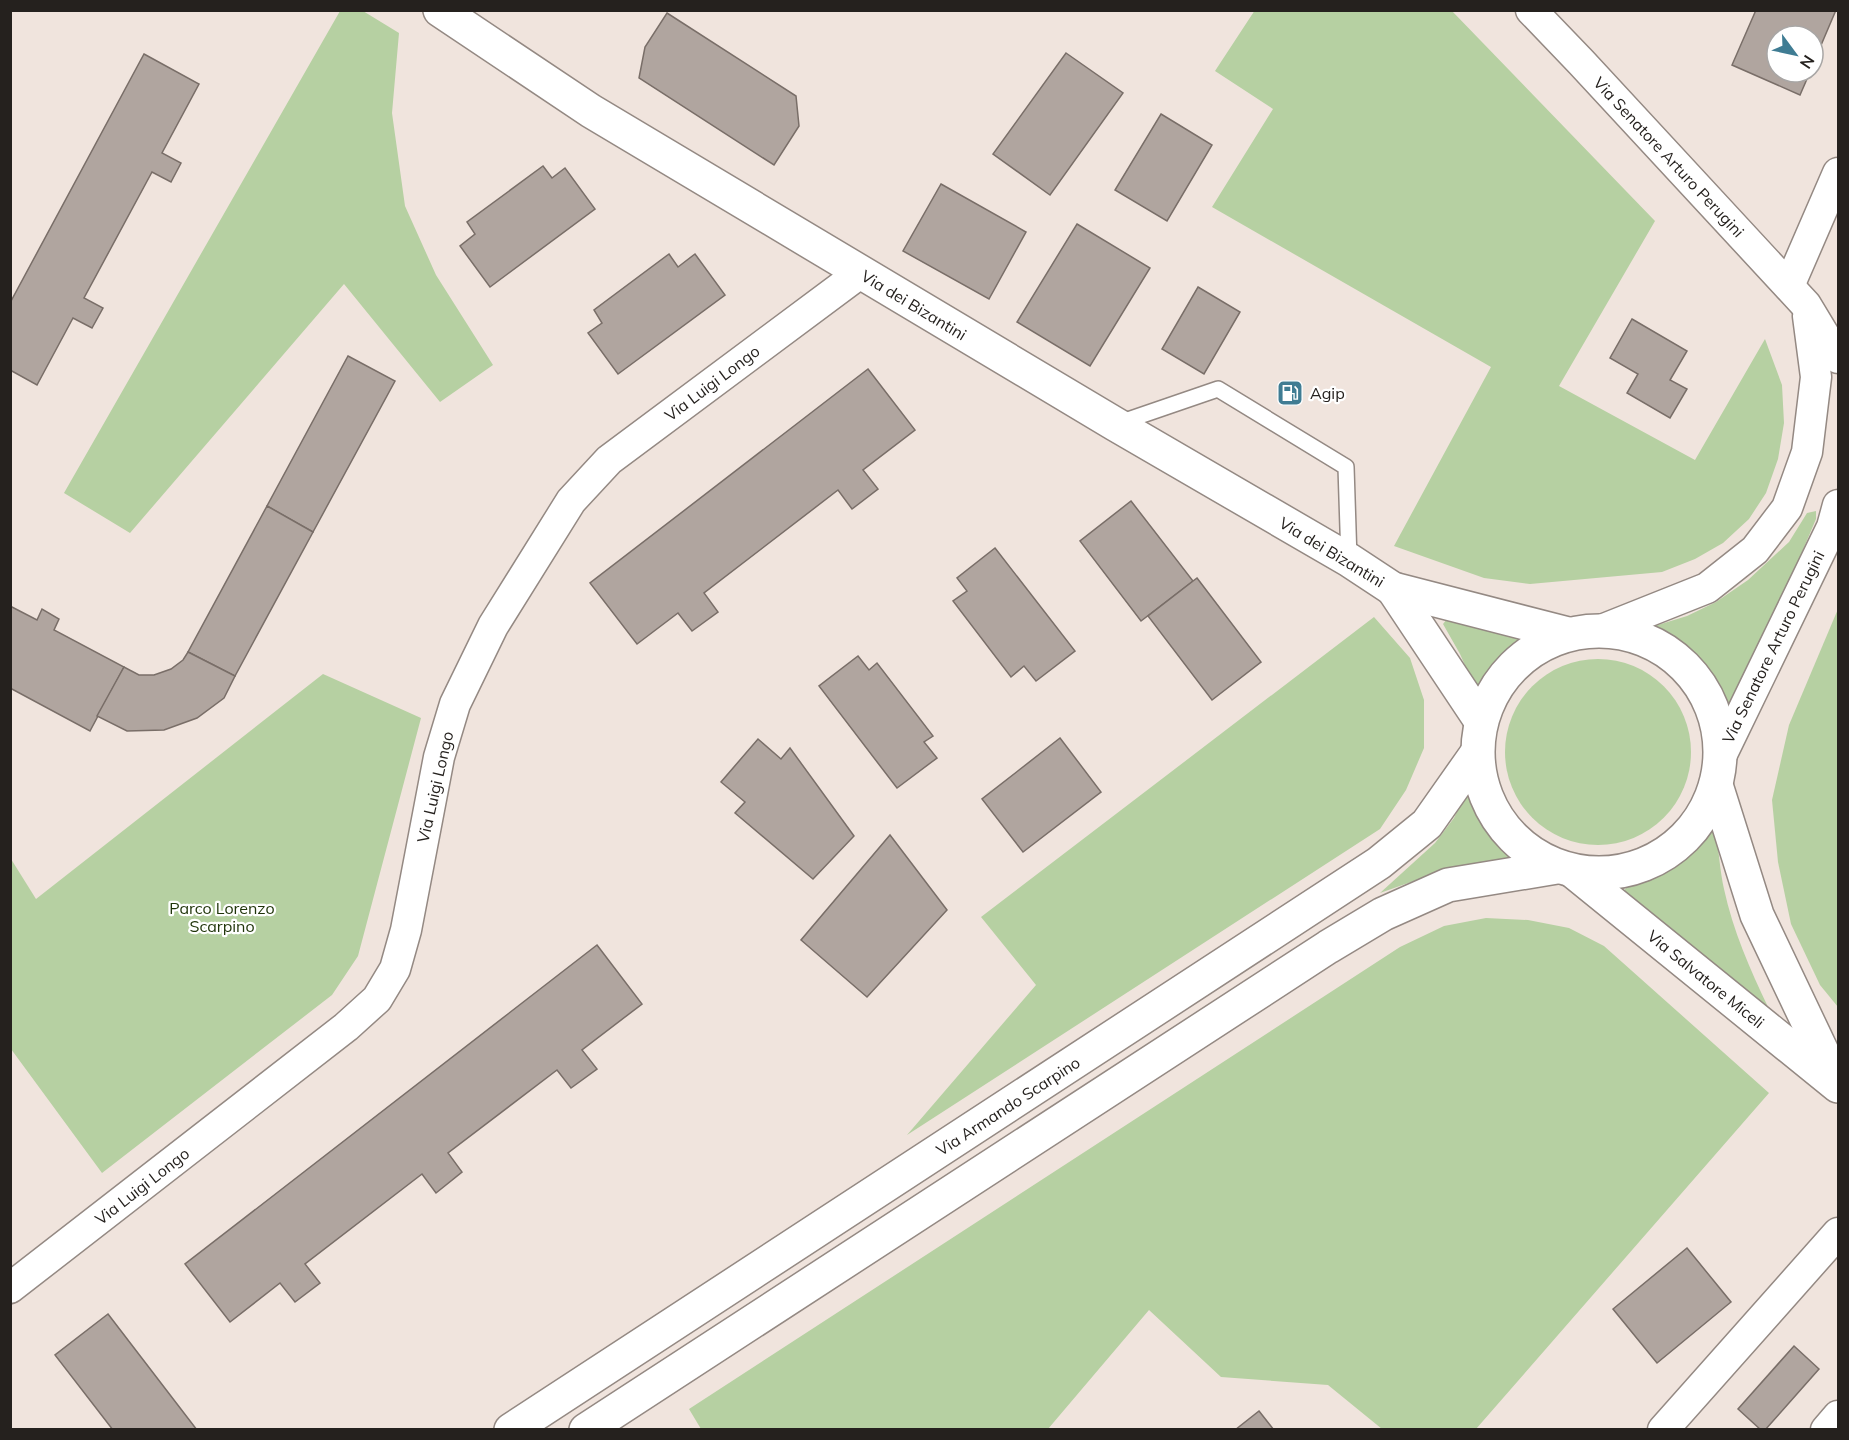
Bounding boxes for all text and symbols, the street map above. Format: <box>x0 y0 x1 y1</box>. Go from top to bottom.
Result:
north arrow <box>1765 24 1825 84</box>
text: N <box>1796 52 1819 73</box>
street label: Via Senatore Arturo Perugini <box>1589 73 1749 241</box>
street label: Via dei Bizantini <box>858 266 970 344</box>
street label: Via Luigi Longo <box>660 341 764 425</box>
fuel station icon: Agip <box>1275 378 1305 408</box>
place label: Agip <box>1310 383 1345 403</box>
street label: Via dei Bizantini <box>1276 513 1388 591</box>
street label: Via Senatore Arturo Perugini <box>1718 547 1828 747</box>
street label: Via Luigi Longo <box>412 729 458 845</box>
park label: Parco Lorenzo Scarpino <box>169 898 275 936</box>
street label: Via Salvatore Miceli <box>1643 926 1769 1032</box>
street label: Via Armando Scarpino <box>932 1052 1084 1160</box>
street label: Via Luigi Longo <box>91 1143 193 1229</box>

